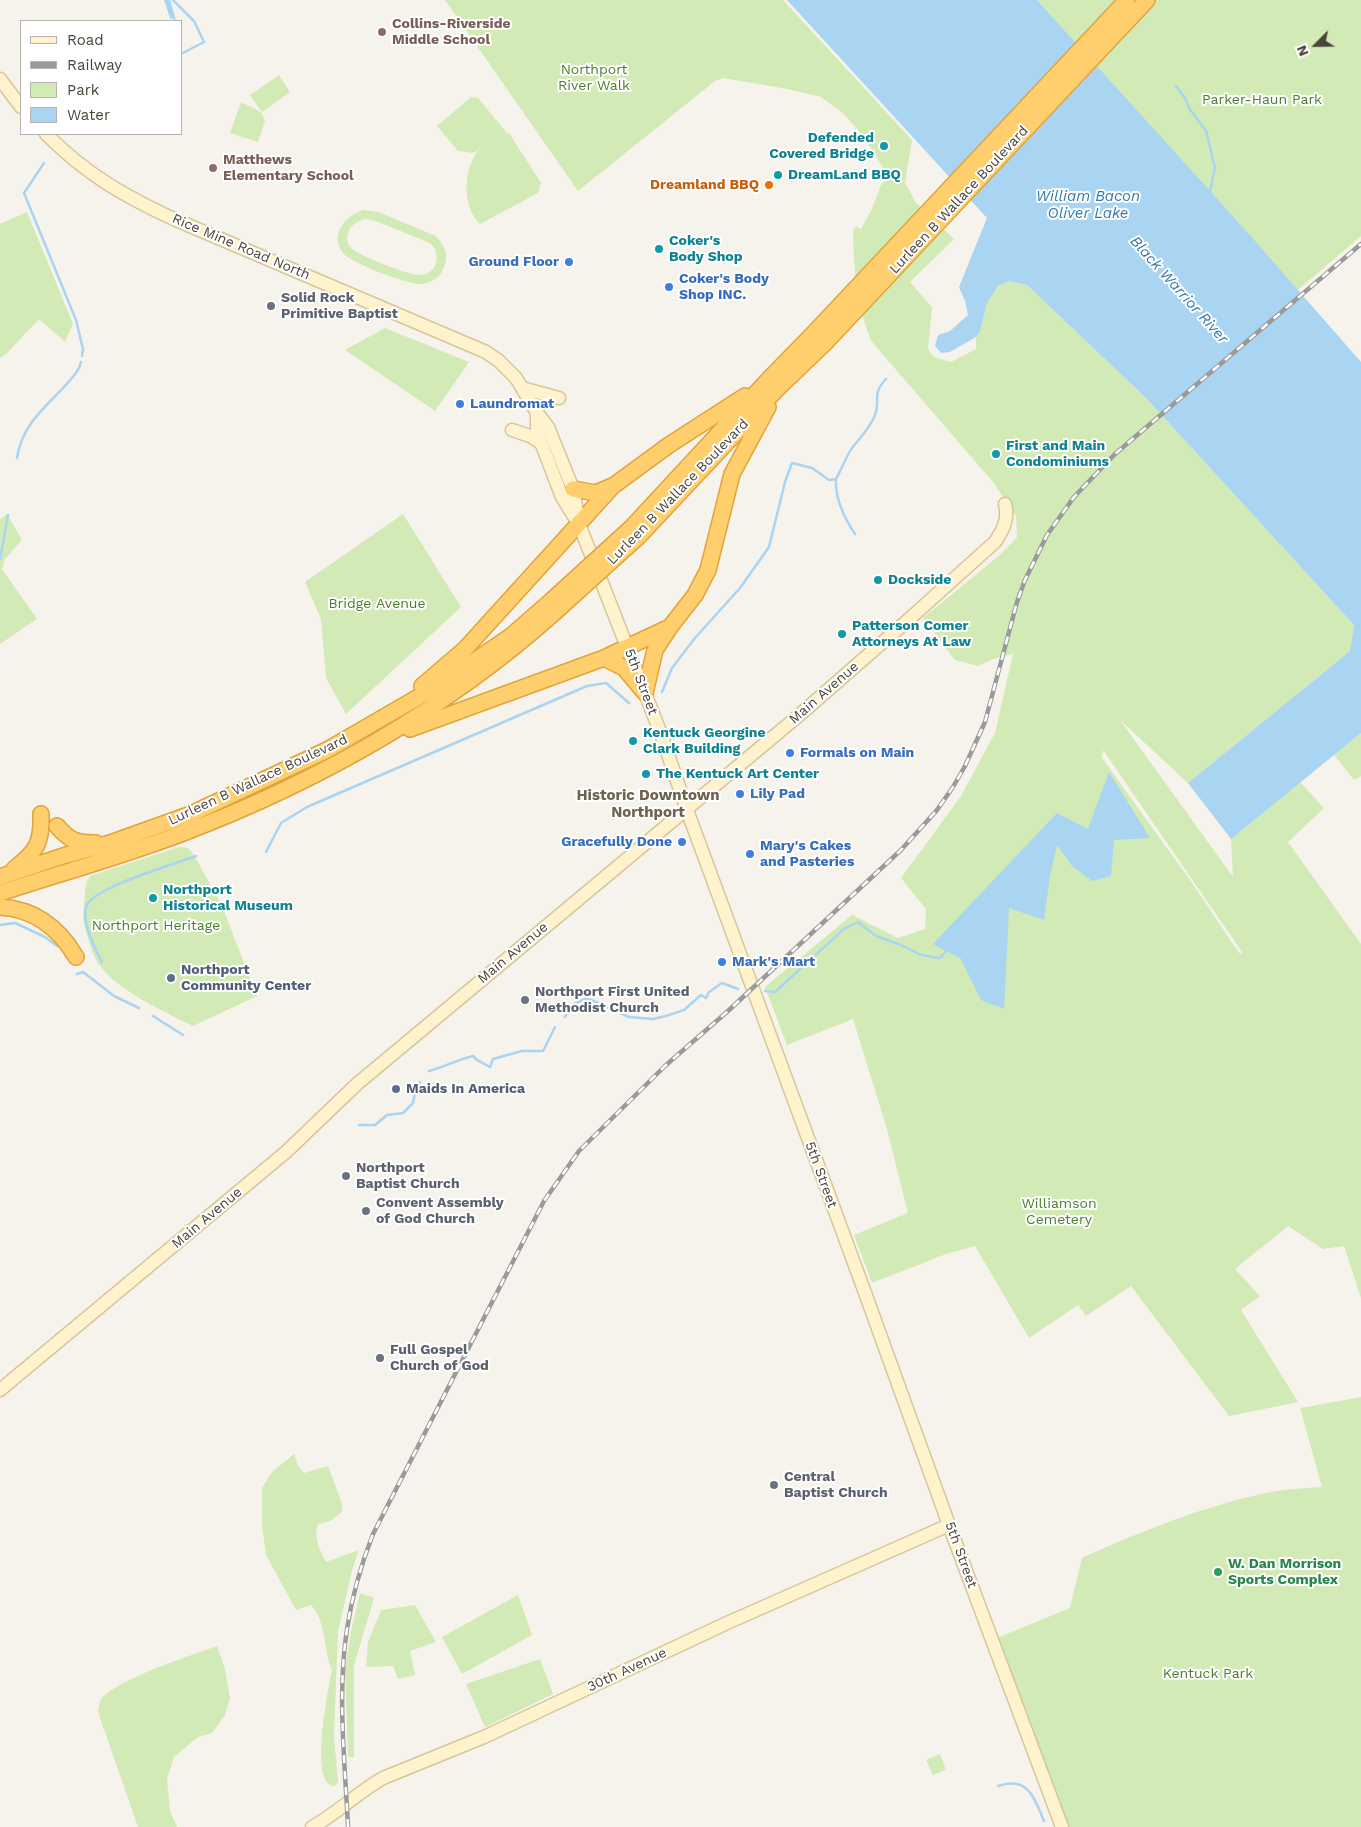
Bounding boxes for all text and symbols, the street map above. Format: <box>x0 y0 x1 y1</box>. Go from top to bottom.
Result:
place label: Collins-Riverside Middle School <box>392 16 511 48</box>
legend <box>20 20 182 135</box>
north arrow <box>1291 20 1341 70</box>
marker: Collins-Riverside Middle School <box>376 26 388 38</box>
text: Road <box>67 31 104 49</box>
text: N <box>1293 43 1312 59</box>
text: Railway <box>67 56 122 74</box>
park label: Northport River Walk <box>558 62 630 94</box>
text: Park <box>67 81 99 99</box>
park label: Parker-Haun Park <box>1202 92 1322 108</box>
text: Water <box>67 106 110 124</box>
street label: Lurleen B Wallace Boulevard <box>886 123 1032 277</box>
place label: Defended Covered Bridge <box>769 130 874 162</box>
marker: Defended Covered Bridge <box>878 140 890 152</box>
place label: Matthews Elementary School <box>223 152 354 184</box>
marker: Matthews Elementary School <box>207 162 219 174</box>
place label: DreamLand BBQ <box>788 167 901 183</box>
marker: DreamLand BBQ <box>772 169 784 181</box>
place label: Dreamland BBQ <box>650 177 759 193</box>
marker: Dreamland BBQ <box>763 179 775 191</box>
water label: William Bacon Oliver Lake <box>1036 188 1140 223</box>
street label: Rice Mine Road North <box>170 210 312 284</box>
place label: Coker's Body Shop <box>669 233 742 266</box>
water label: Black Warrior River <box>1126 233 1232 347</box>
marker: Coker's Body Shop <box>653 243 665 255</box>
place label: Ground Floor <box>468 254 559 270</box>
marker: Ground Floor <box>563 256 575 268</box>
place label: Coker's Body Shop INC. <box>679 271 769 304</box>
marker: Coker's Body Shop INC. <box>663 281 675 293</box>
place label: Solid Rock Primitive Baptist <box>281 290 398 322</box>
marker: Solid Rock Primitive Baptist <box>265 300 277 312</box>
place label: Laundromat <box>470 396 554 412</box>
marker: Laundromat <box>454 398 466 410</box>
street label: Lurleen B Wallace Boulevard <box>604 416 752 568</box>
place label: First and Main Condominiums <box>1006 438 1109 471</box>
marker: First and Main Condominiums <box>990 448 1002 460</box>
place label: Dockside <box>888 572 951 588</box>
marker: Dockside <box>872 574 884 586</box>
park label: Bridge Avenue <box>328 596 426 612</box>
place label: Patterson Comer Attorneys At Law <box>852 618 971 650</box>
marker: Patterson Comer Attorneys At Law <box>836 628 848 640</box>
street label: 5th Street <box>621 647 661 717</box>
street label: Main Avenue <box>786 658 862 728</box>
place label: Kentuck Georgine Clark Building <box>643 725 766 758</box>
street label: Lurleen B Wallace Boulevard <box>166 731 350 829</box>
marker: Kentuck Georgine Clark Building <box>627 735 639 747</box>
place label: Formals on Main <box>800 745 914 761</box>
marker: Formals on Main <box>784 747 796 759</box>
place label: The Kentuck Art Center <box>656 766 819 782</box>
marker: The Kentuck Art Center <box>640 768 652 780</box>
place label: Lily Pad <box>750 786 805 802</box>
district label: Historic Downtown Northport <box>576 787 720 822</box>
marker: Lily Pad <box>734 788 746 800</box>
place label: Gracefully Done <box>561 834 672 850</box>
marker: Gracefully Done <box>676 836 688 848</box>
place label: Mary's Cakes and Pasteries <box>760 838 854 870</box>
marker: Mary's Cakes and Pasteries <box>744 848 756 860</box>
place label: Northport Historical Museum <box>163 882 293 914</box>
marker: Northport Historical Museum <box>147 892 159 904</box>
park label: Northport Heritage <box>92 918 220 934</box>
street label: Main Avenue <box>474 919 552 987</box>
place label: Mark's Mart <box>732 954 815 970</box>
marker: Mark's Mart <box>716 956 728 968</box>
place label: Northport Community Center <box>181 962 311 994</box>
marker: Northport Community Center <box>165 972 177 984</box>
place label: Northport First United Methodist Church <box>535 984 689 1016</box>
marker: Northport First United Methodist Church <box>519 994 531 1006</box>
place label: Maids In America <box>406 1081 525 1097</box>
marker: Maids In America <box>390 1083 402 1095</box>
street label: 5th Street <box>801 1139 841 1211</box>
place label: Northport Baptist Church <box>356 1160 460 1192</box>
marker: Northport Baptist Church <box>340 1170 352 1182</box>
street label: Main Avenue <box>168 1184 246 1252</box>
place label: Convent Assembly of God Church <box>376 1195 504 1228</box>
park label: Williamson Cemetery <box>1021 1196 1097 1228</box>
marker: Convent Assembly of God Church <box>360 1205 372 1217</box>
place label: Full Gospel Church of God <box>390 1342 489 1374</box>
marker: Full Gospel Church of God <box>374 1352 386 1364</box>
place label: Central Baptist Church <box>784 1469 888 1501</box>
marker: Central Baptist Church <box>768 1479 780 1491</box>
street label: 5th Street <box>941 1519 981 1591</box>
place label: W. Dan Morrison Sports Complex <box>1228 1556 1341 1588</box>
marker: W. Dan Morrison Sports Complex <box>1212 1566 1224 1578</box>
street label: 30th Avenue <box>585 1644 669 1696</box>
park label: Kentuck Park <box>1163 1666 1253 1682</box>

